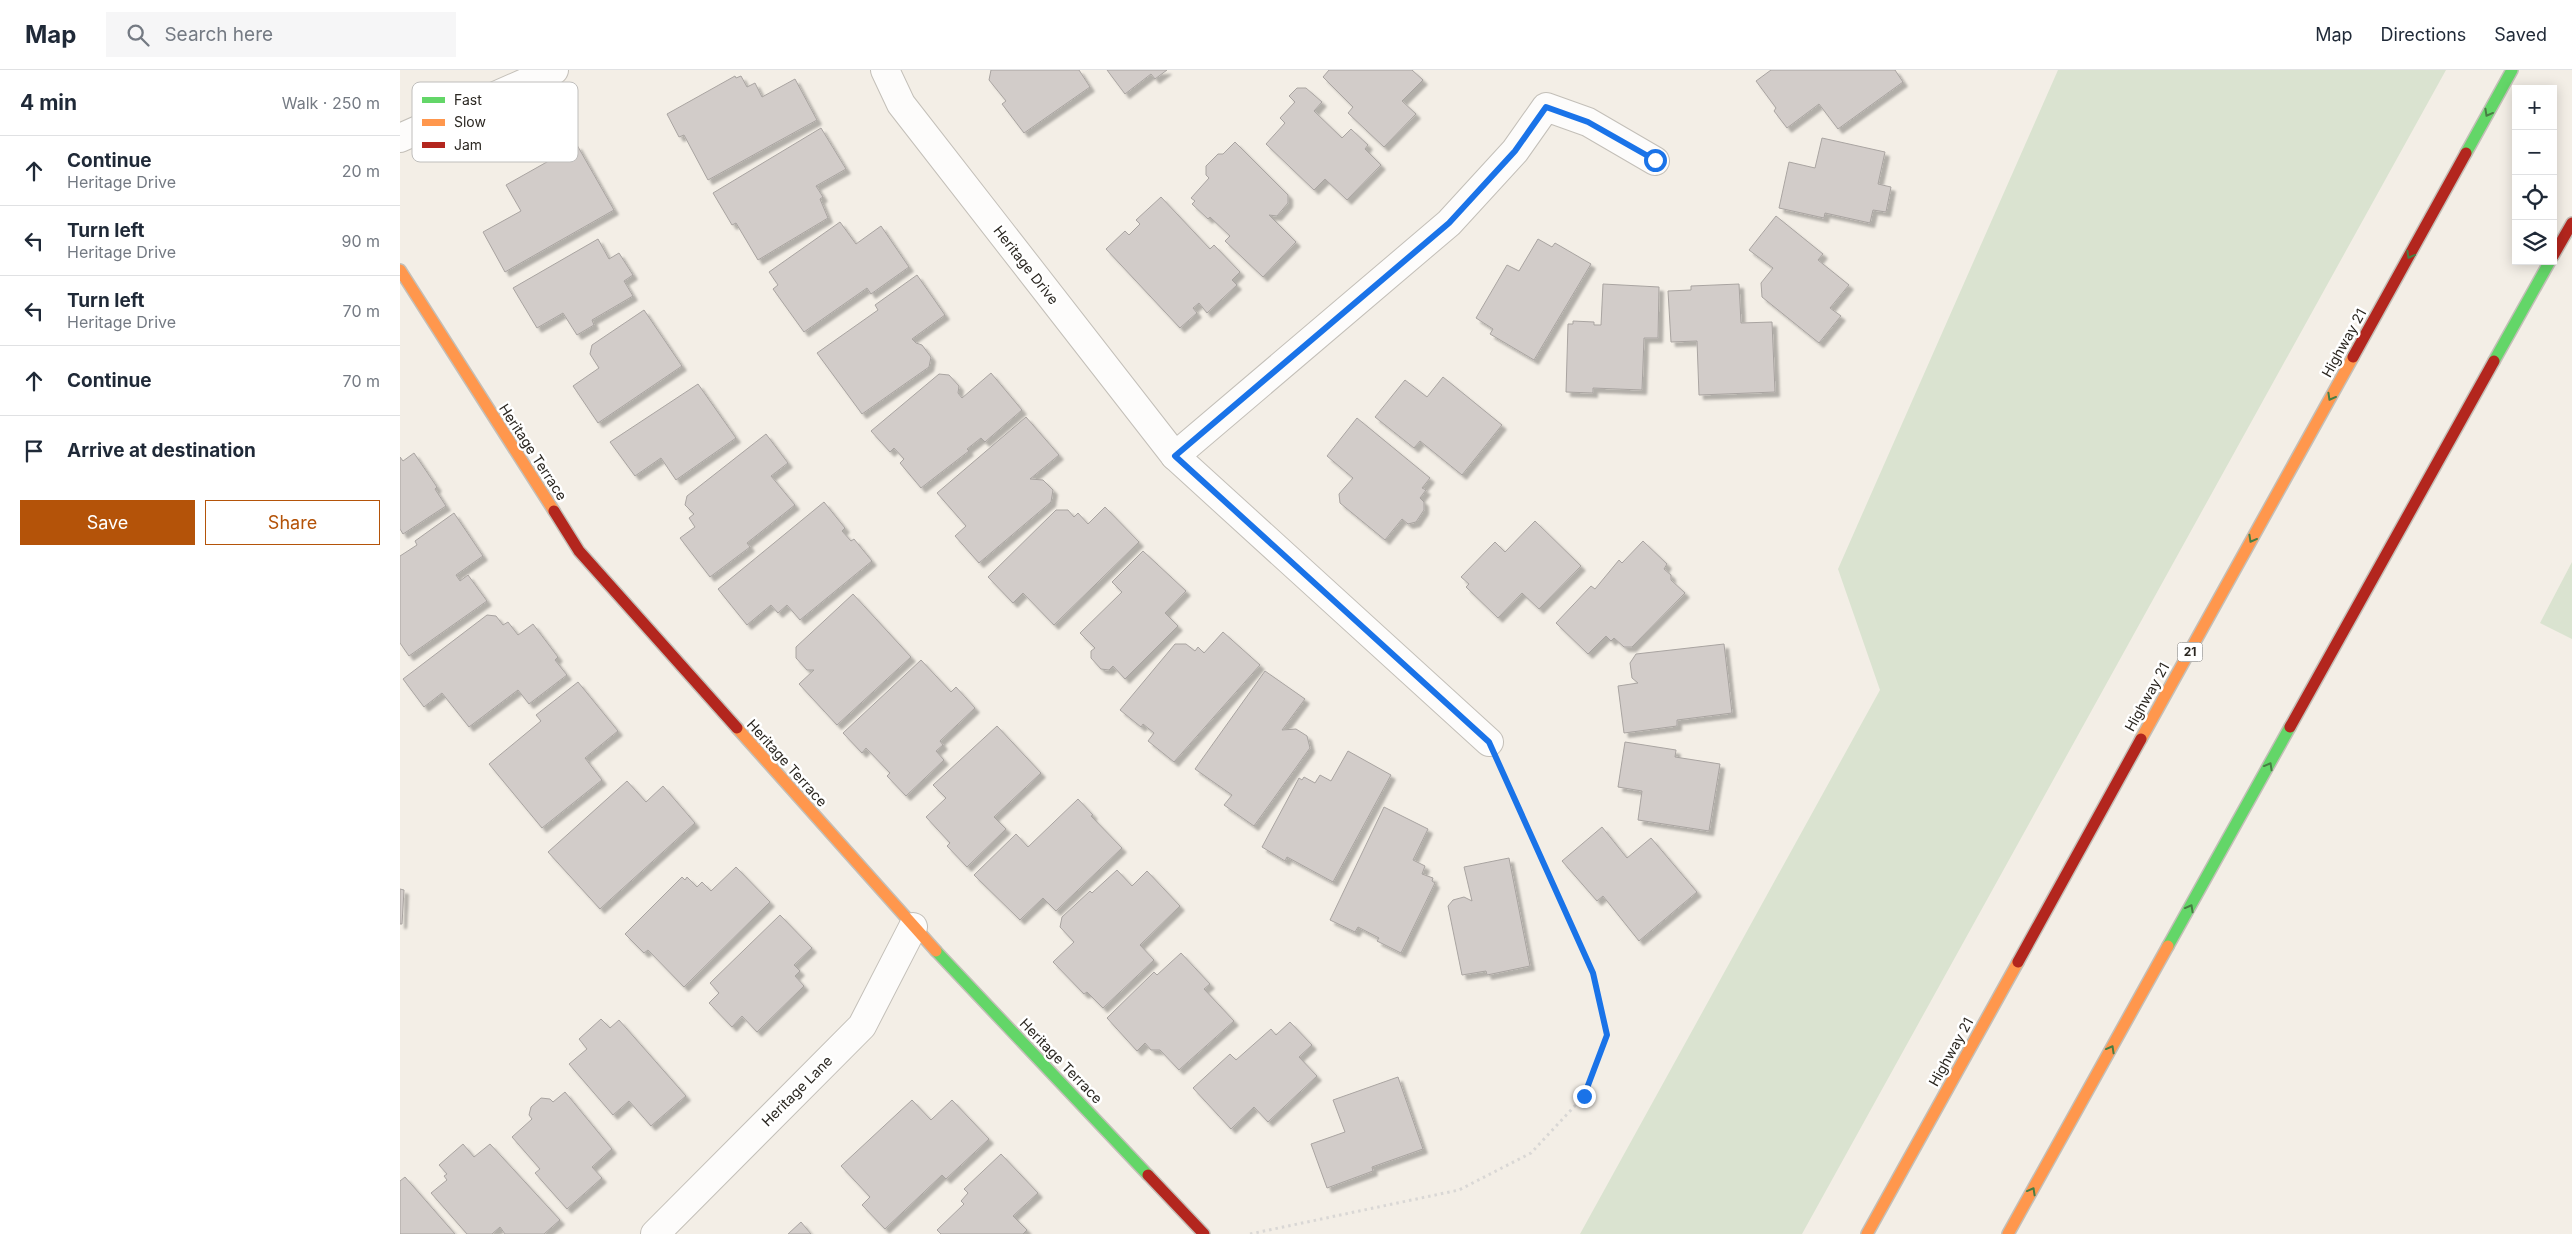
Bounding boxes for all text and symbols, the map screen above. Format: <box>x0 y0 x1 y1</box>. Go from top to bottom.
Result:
search box <box>106 12 456 57</box>
text: Map <box>25 20 76 49</box>
icon: search <box>124 21 152 49</box>
text: Search here <box>164 23 273 46</box>
text: Map <box>2315 24 2353 45</box>
text: Directions <box>2381 24 2466 45</box>
text: Saved <box>2494 24 2547 45</box>
legend <box>412 82 578 162</box>
map controls <box>2512 85 2557 265</box>
button: + <box>2512 85 2557 130</box>
text: 4 min <box>20 90 77 115</box>
text: Fast <box>454 91 482 108</box>
text: Walk · 250 m <box>282 93 380 113</box>
one-way arrow <box>2485 107 2495 116</box>
text: Slow <box>454 113 486 130</box>
button: − <box>2512 130 2557 175</box>
text: Jam <box>454 136 482 153</box>
text: Continue <box>67 149 152 172</box>
route start <box>1644 149 1667 172</box>
icon: ahead <box>20 157 48 185</box>
text: 20 m <box>342 161 380 181</box>
text: Heritage Drive <box>67 172 176 192</box>
button: locate <box>2512 175 2557 220</box>
text: Turn left <box>67 219 145 242</box>
button: layers <box>2512 220 2557 265</box>
street label: Heritage Drive <box>990 222 1062 308</box>
icon: left <box>20 227 48 255</box>
text: 90 m <box>341 231 380 251</box>
text: Heritage Drive <box>67 242 176 262</box>
one-way arrow <box>2406 249 2416 258</box>
text: Turn left <box>67 289 145 312</box>
icon: left <box>20 297 48 325</box>
text: 70 m <box>343 301 380 321</box>
street label: Highway 21 <box>2318 305 2369 380</box>
text: Heritage Drive <box>67 312 176 332</box>
icon: ahead <box>20 367 48 395</box>
text: Continue <box>67 369 152 392</box>
text: 70 m <box>343 371 380 391</box>
one-way arrow <box>2327 392 2337 401</box>
street label: Heritage Terrace <box>496 400 571 503</box>
icon: arrive <box>20 437 48 465</box>
text: Arrive at destination <box>67 439 256 462</box>
button: Save <box>20 500 195 545</box>
button: Share <box>205 500 380 545</box>
one-way arrow <box>2248 534 2258 543</box>
road number: 21 <box>2178 642 2202 662</box>
street label: Highway 21 <box>2121 659 2172 734</box>
street label: Heritage Terrace <box>744 716 831 810</box>
one-way arrow <box>2263 762 2273 771</box>
one-way arrow <box>2184 904 2194 913</box>
street label: Highway 21 <box>1925 1014 1976 1089</box>
street label: Heritage Terrace <box>1017 1015 1106 1107</box>
one-way arrow <box>2105 1046 2115 1055</box>
street label: Heritage Lane <box>758 1052 835 1129</box>
route end <box>1573 1085 1596 1108</box>
one-way arrow <box>2026 1188 2036 1197</box>

